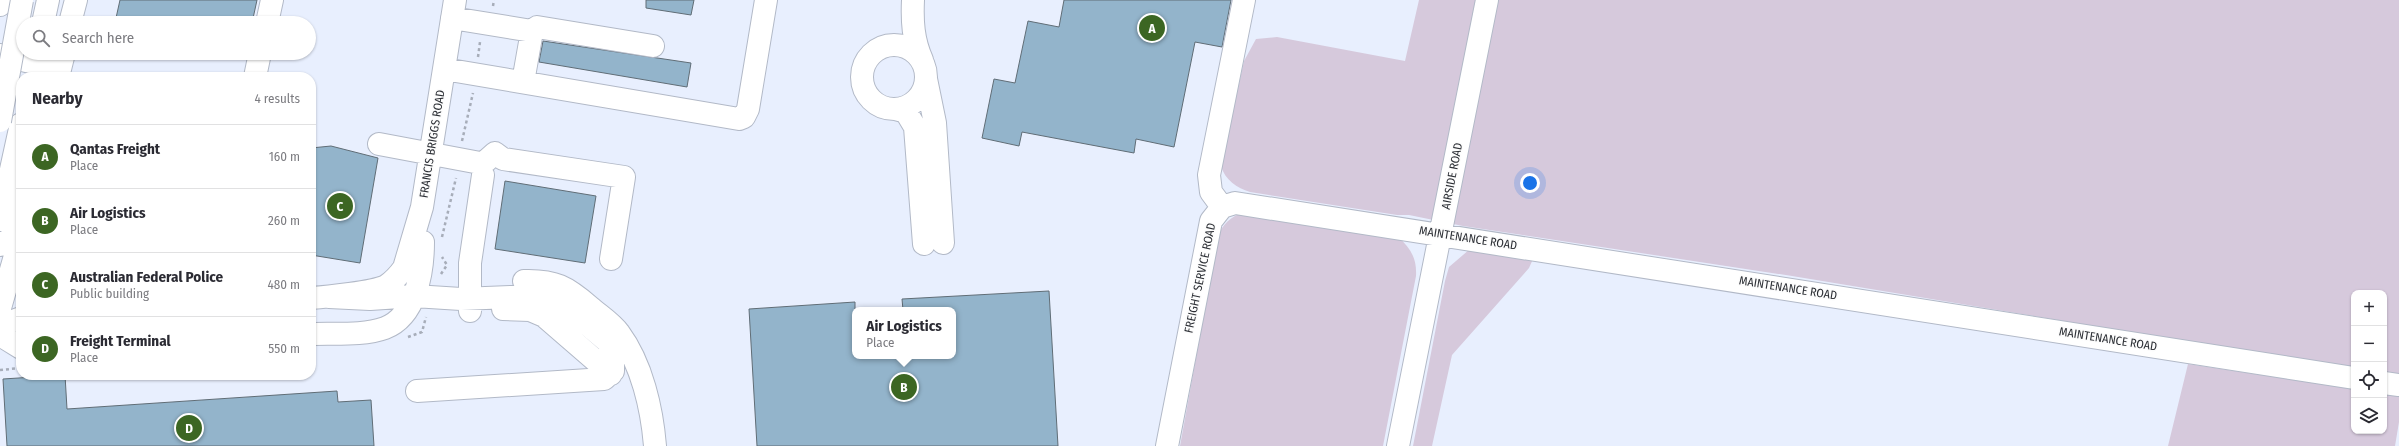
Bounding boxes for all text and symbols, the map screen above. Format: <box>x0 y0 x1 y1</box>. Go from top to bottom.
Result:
pin: A <box>1139 13 1165 43</box>
search box <box>16 16 316 60</box>
icon: search <box>30 27 52 49</box>
text: Search here <box>62 29 134 47</box>
text: Nearby <box>32 88 83 109</box>
street label: FRANCIS BRIGGS ROAD <box>417 89 447 199</box>
text: 4 results <box>254 91 300 106</box>
text: Qantas Freight <box>70 140 160 158</box>
street label: AIRSIDE ROAD <box>1439 141 1465 210</box>
text: A <box>41 149 49 164</box>
text: 160 m <box>269 149 300 164</box>
text: Place <box>70 158 98 173</box>
your location <box>1520 173 1540 193</box>
pin: C <box>327 191 353 221</box>
text: Air Logistics <box>70 204 146 222</box>
text: B <box>41 213 49 228</box>
text: 260 m <box>268 213 300 228</box>
text: Place <box>70 222 98 237</box>
street label: FREIGHT SERVICE ROAD <box>1182 222 1219 334</box>
street label: MAINTENANCE ROAD <box>1418 223 1518 253</box>
text: Australian Federal Police <box>70 268 223 286</box>
street label: MAINTENANCE ROAD <box>1738 273 1838 303</box>
text: C <box>42 277 48 292</box>
text: 480 m <box>267 277 300 292</box>
text: Public building <box>70 286 149 301</box>
map controls <box>2351 290 2387 434</box>
button: + <box>2351 290 2387 326</box>
popup <box>852 307 956 359</box>
text: Air Logistics <box>866 317 942 335</box>
street label: MAINTENANCE ROAD <box>2058 324 2158 354</box>
button: − <box>2351 326 2387 362</box>
text: Freight Terminal <box>70 332 171 350</box>
text: Place <box>866 335 894 350</box>
text: D <box>41 341 49 356</box>
text: 550 m <box>268 341 300 356</box>
text: Place <box>70 350 98 365</box>
button: locate <box>2351 362 2387 398</box>
pin: B <box>891 372 917 402</box>
button: layers <box>2351 398 2387 434</box>
pin: D <box>176 413 202 443</box>

